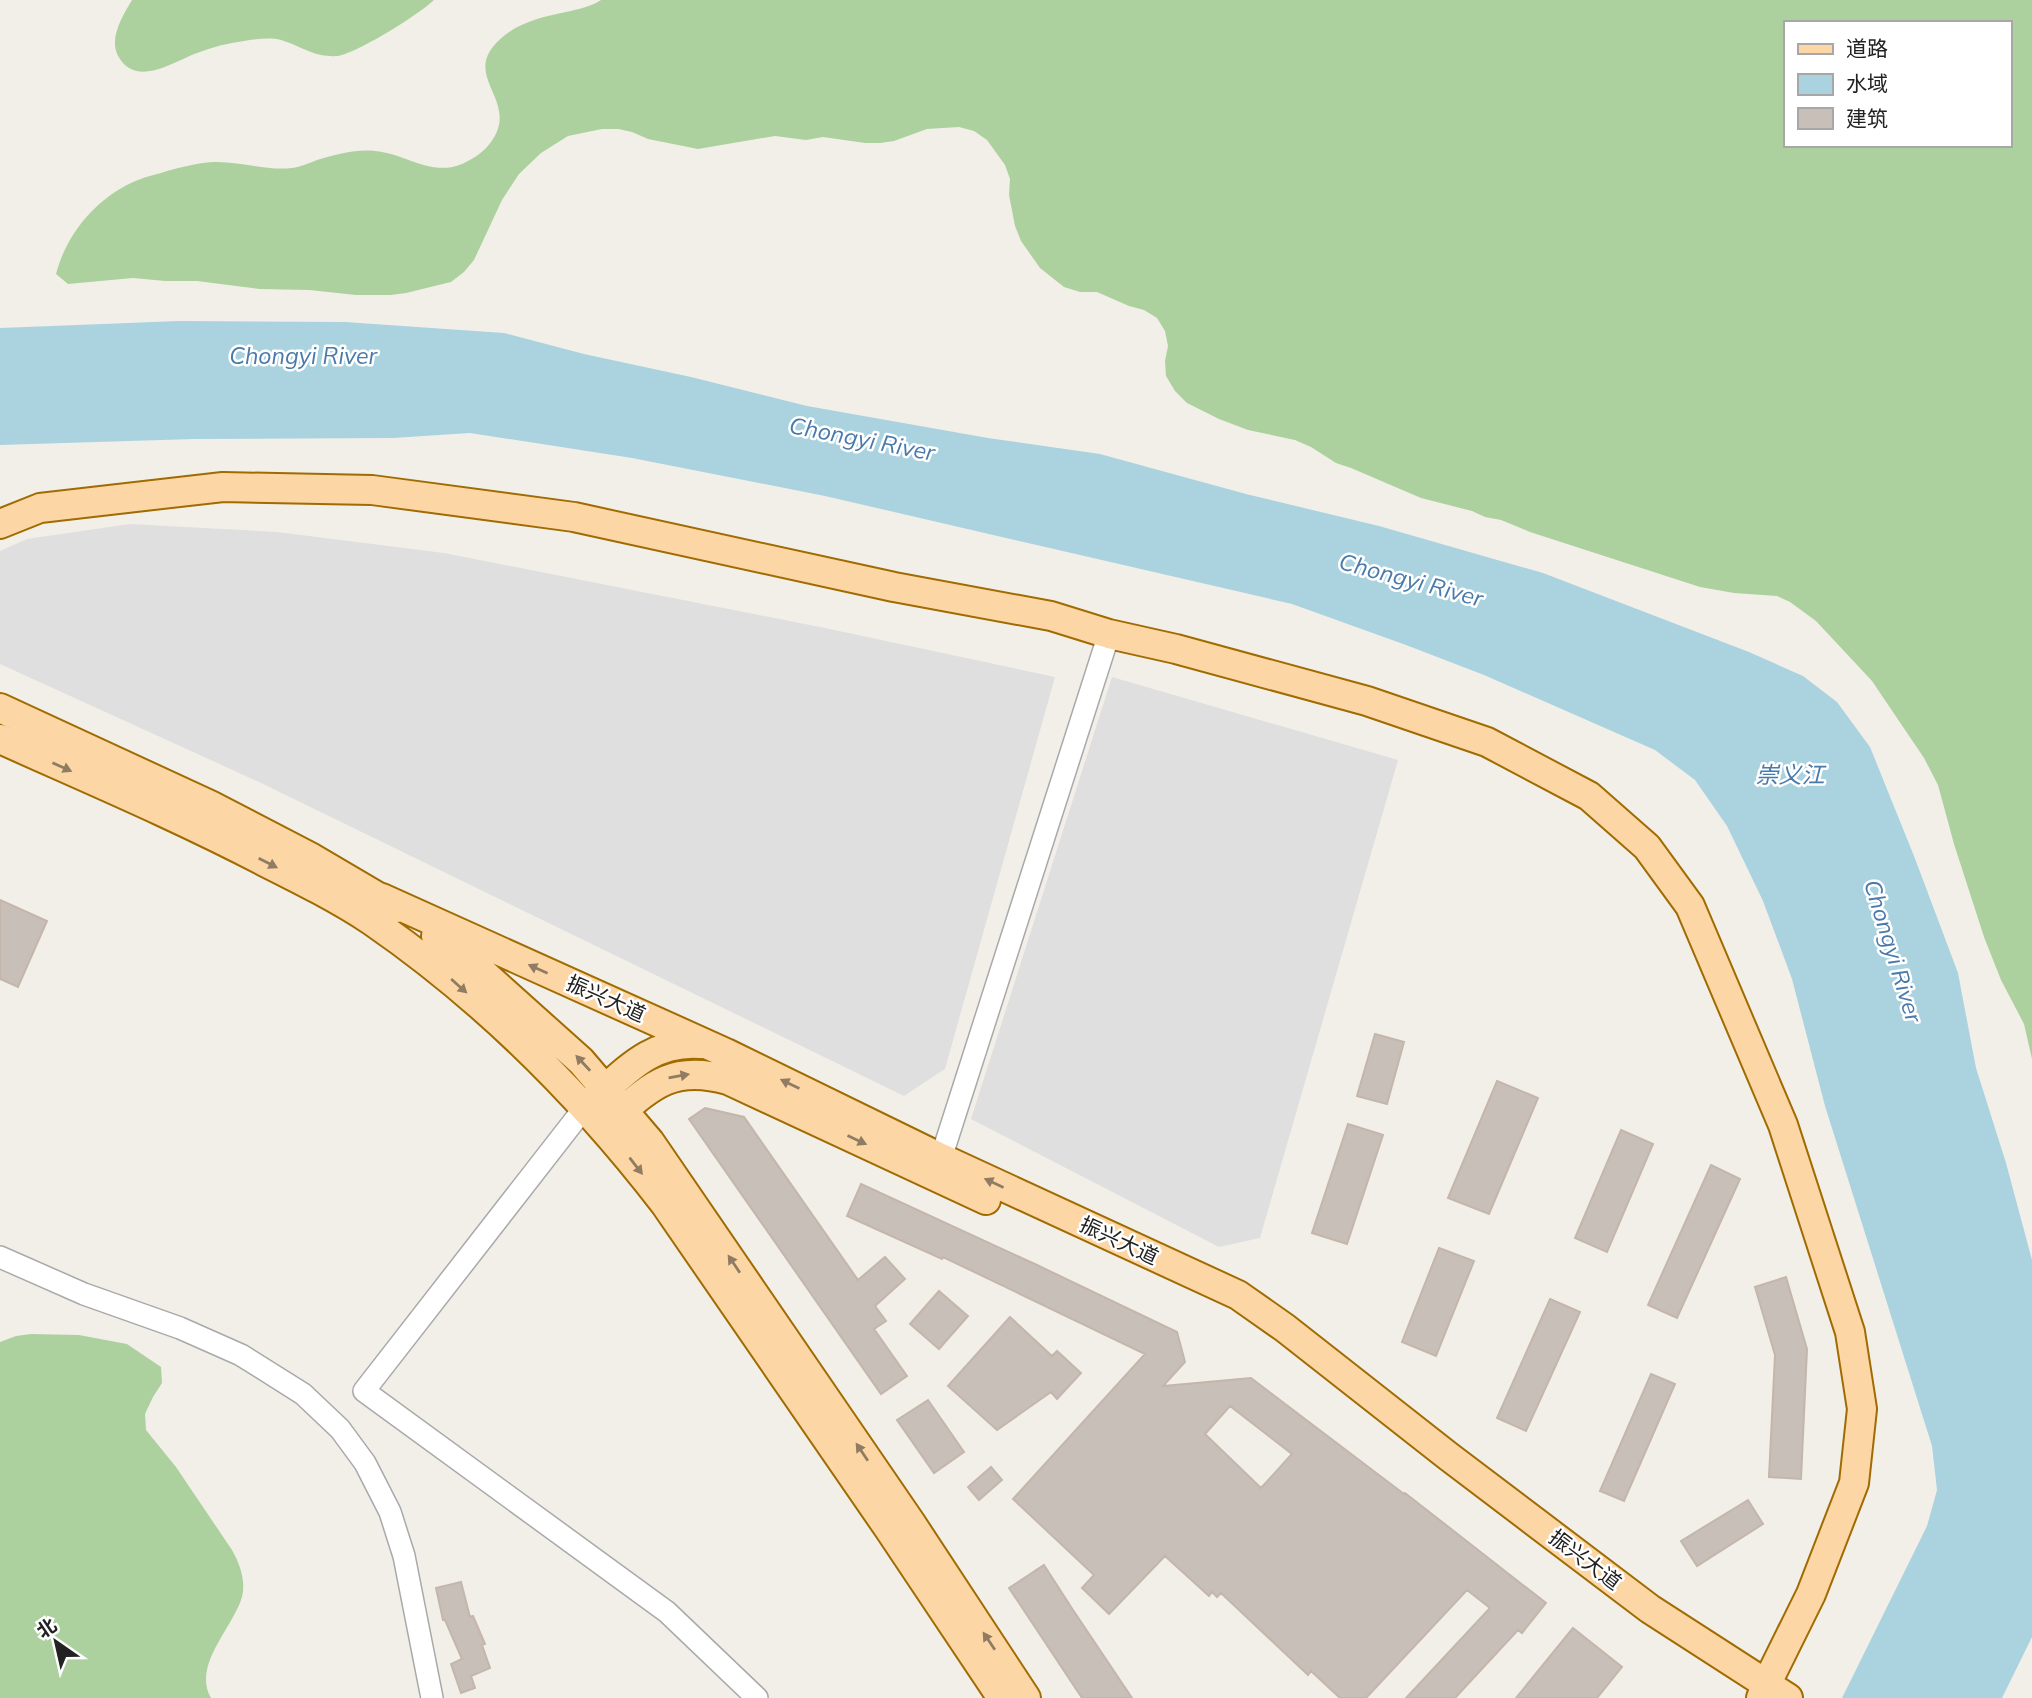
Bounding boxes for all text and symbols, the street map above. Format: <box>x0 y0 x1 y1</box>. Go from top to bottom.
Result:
legend <box>1784 21 2011 147</box>
text: 道路 <box>1846 35 1888 61</box>
text: 水域 <box>1846 70 1888 96</box>
text: 建筑 <box>1846 105 1888 131</box>
water label: Chongyi River <box>229 341 378 370</box>
water label: Chongyi River <box>787 410 939 467</box>
water label: Chongyi River <box>1336 546 1488 613</box>
water label: 崇义江 <box>1756 760 1828 789</box>
one-way arrow <box>52 762 73 773</box>
one-way arrow <box>259 857 279 869</box>
water label: Chongyi River <box>1858 876 1929 1027</box>
one-way arrow <box>528 963 548 975</box>
street label: 振兴大道 <box>563 969 650 1027</box>
one-way arrow <box>450 978 467 994</box>
one-way arrow <box>575 1055 591 1072</box>
one-way arrow <box>668 1071 690 1082</box>
one-way arrow <box>780 1078 800 1089</box>
one-way arrow <box>847 1134 867 1146</box>
one-way arrow <box>628 1156 643 1174</box>
one-way arrow <box>984 1177 1004 1188</box>
street label: 振兴大道 <box>1076 1211 1163 1270</box>
one-way arrow <box>727 1255 741 1273</box>
one-way arrow <box>855 1443 869 1461</box>
street label: 振兴大道 <box>1544 1524 1627 1595</box>
north arrow <box>21 1607 91 1677</box>
text: 北 <box>32 1613 61 1643</box>
one-way arrow <box>982 1632 996 1650</box>

